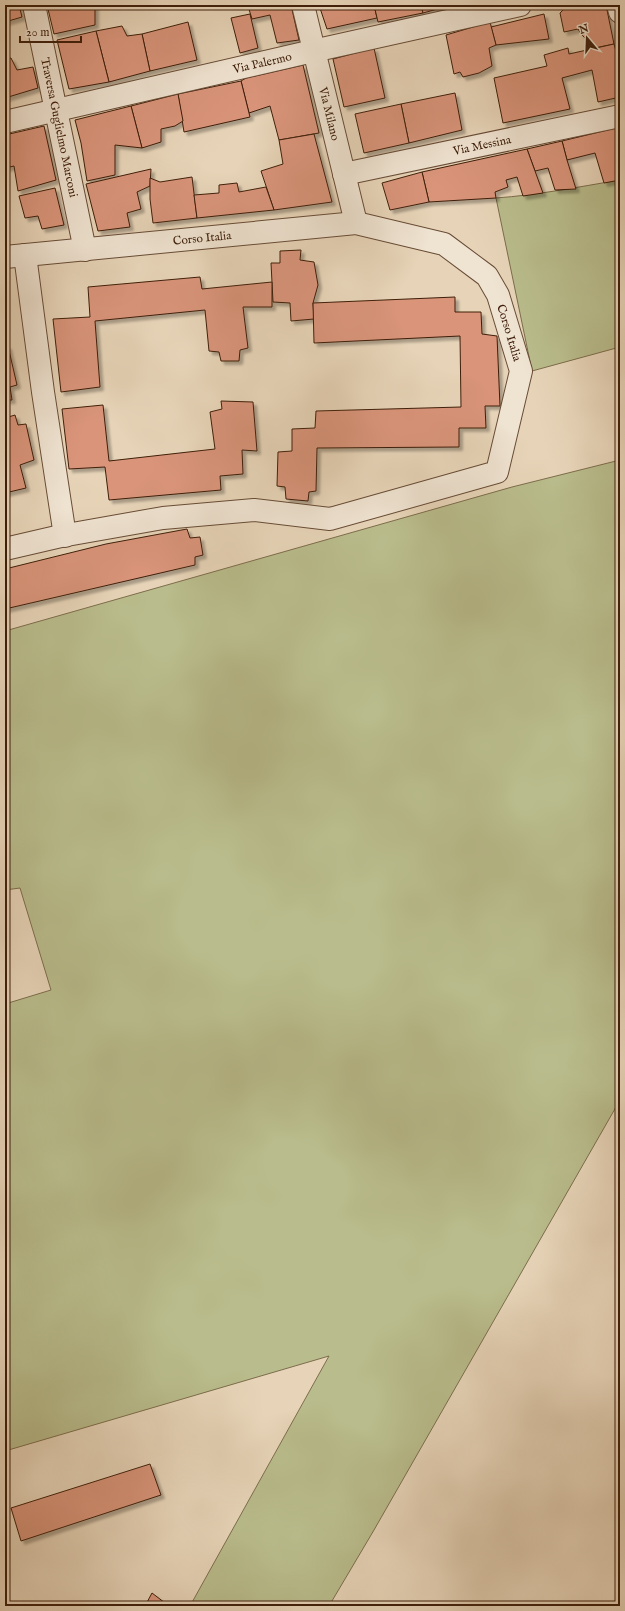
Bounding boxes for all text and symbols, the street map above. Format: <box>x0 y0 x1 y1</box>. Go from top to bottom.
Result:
scale bar <box>20 18 81 44</box>
north arrow <box>567 18 607 58</box>
text: N <box>576 21 591 38</box>
text: 20 m <box>26 25 49 40</box>
street label: Via Palermo <box>231 49 294 77</box>
street label: Traversa Guglielmo Marconi <box>37 56 81 199</box>
street label: Via Milano <box>315 85 343 143</box>
street label: Via Messina <box>451 132 513 159</box>
street label: Corso Italia <box>172 228 233 249</box>
street label: Corso Italia <box>493 302 525 364</box>

